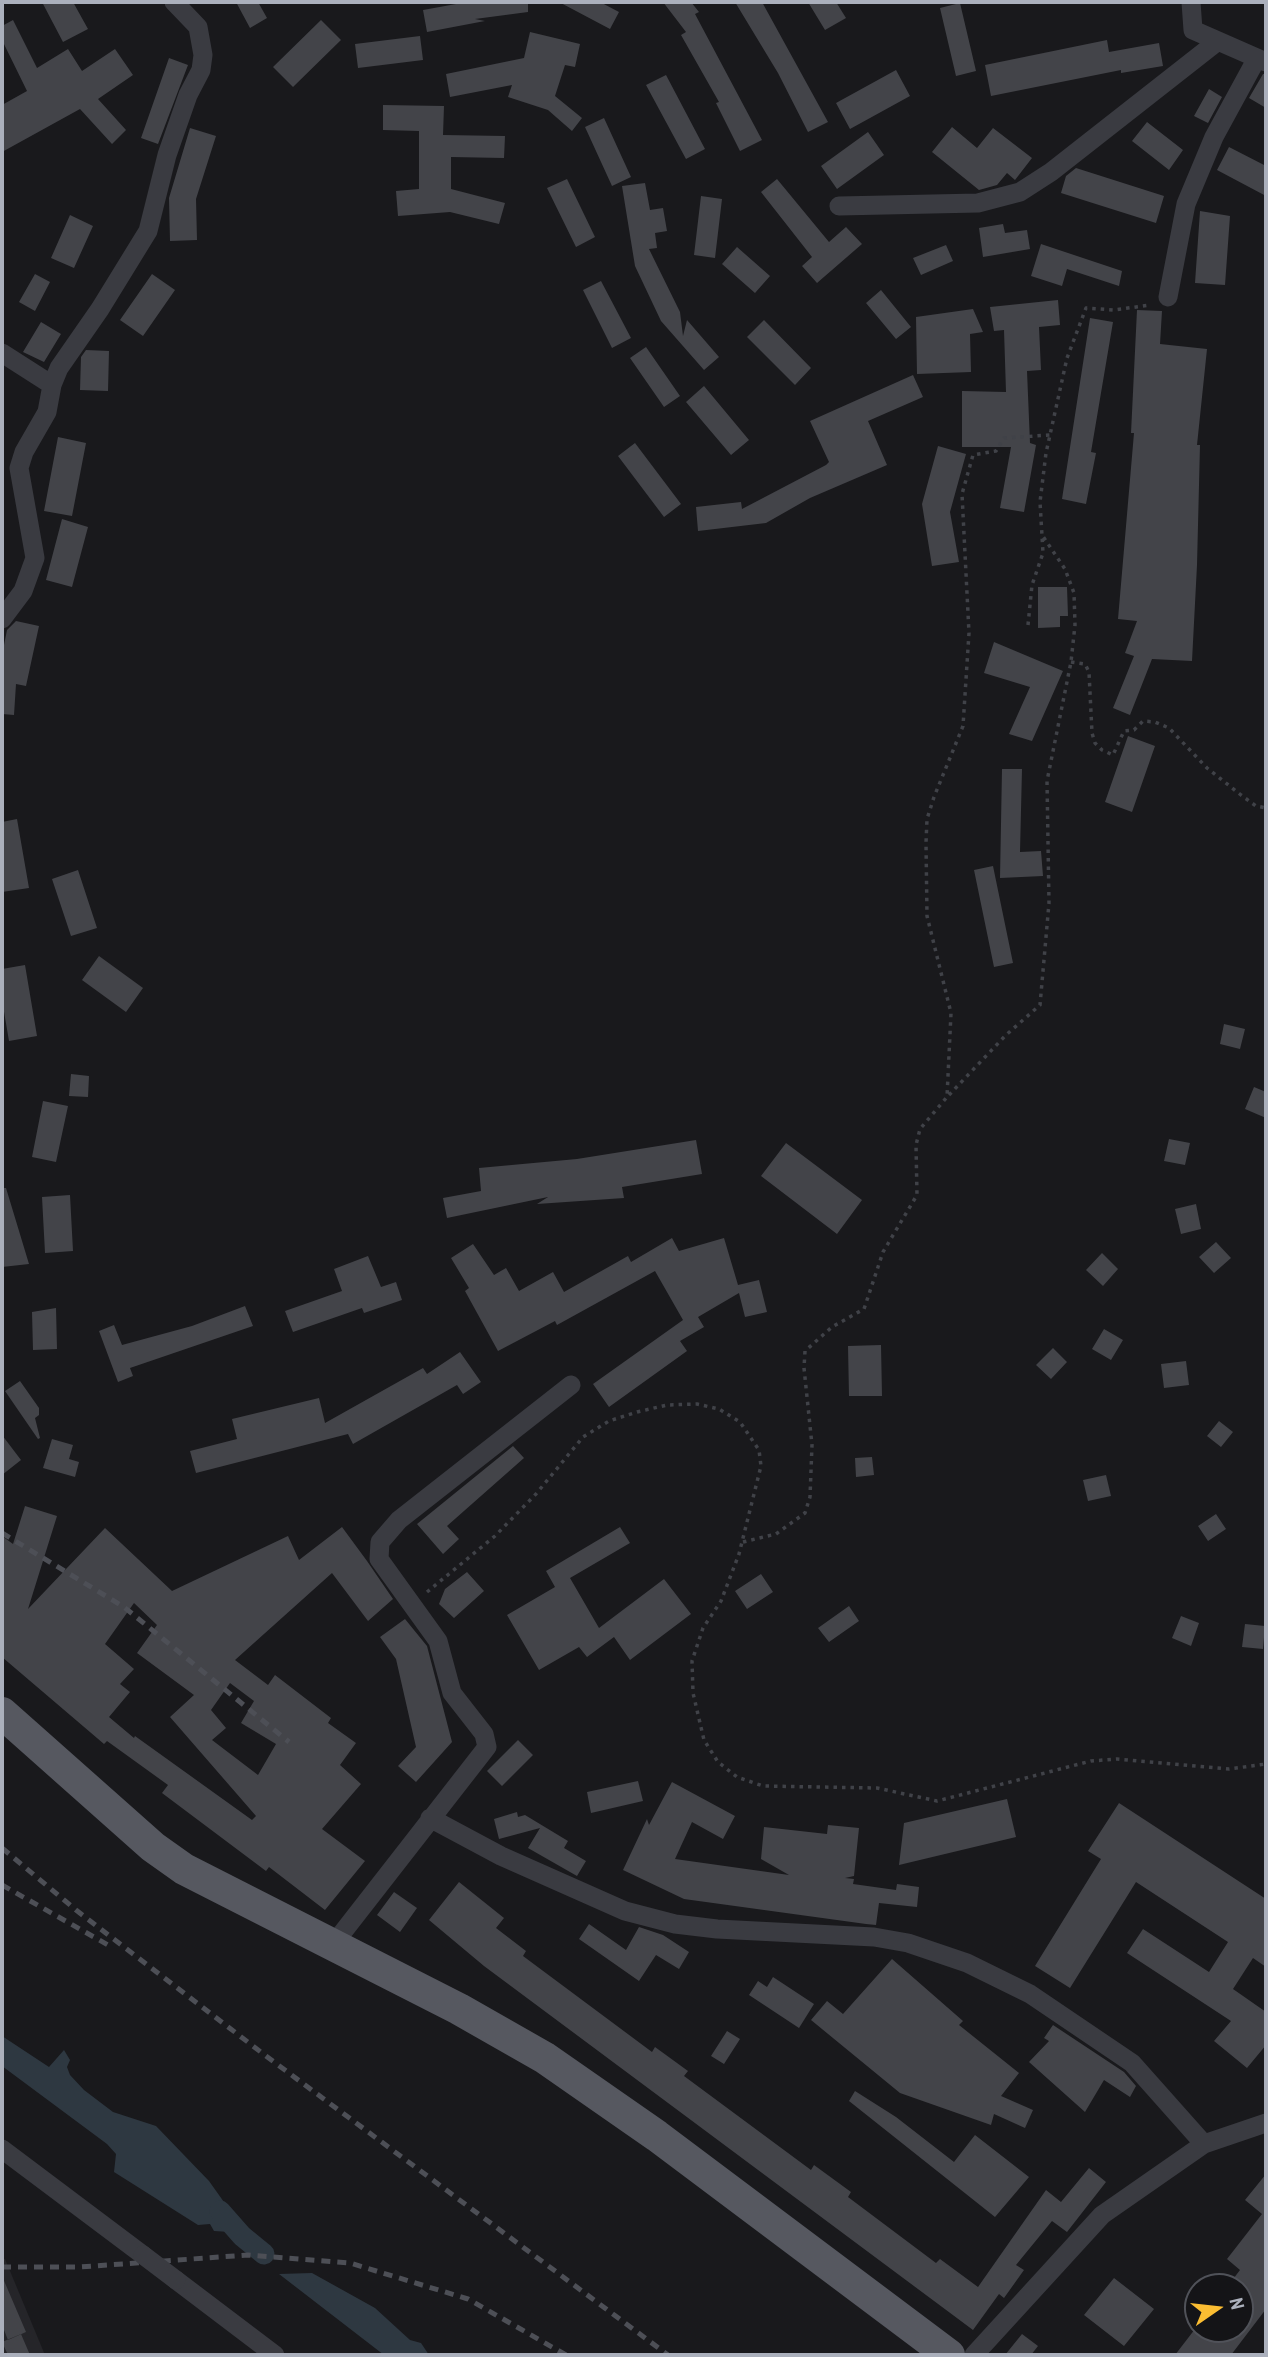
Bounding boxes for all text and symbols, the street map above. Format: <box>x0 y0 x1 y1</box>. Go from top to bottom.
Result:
north arrow <box>1184 2273 1254 2343</box>
text: N <box>1223 2295 1251 2312</box>

